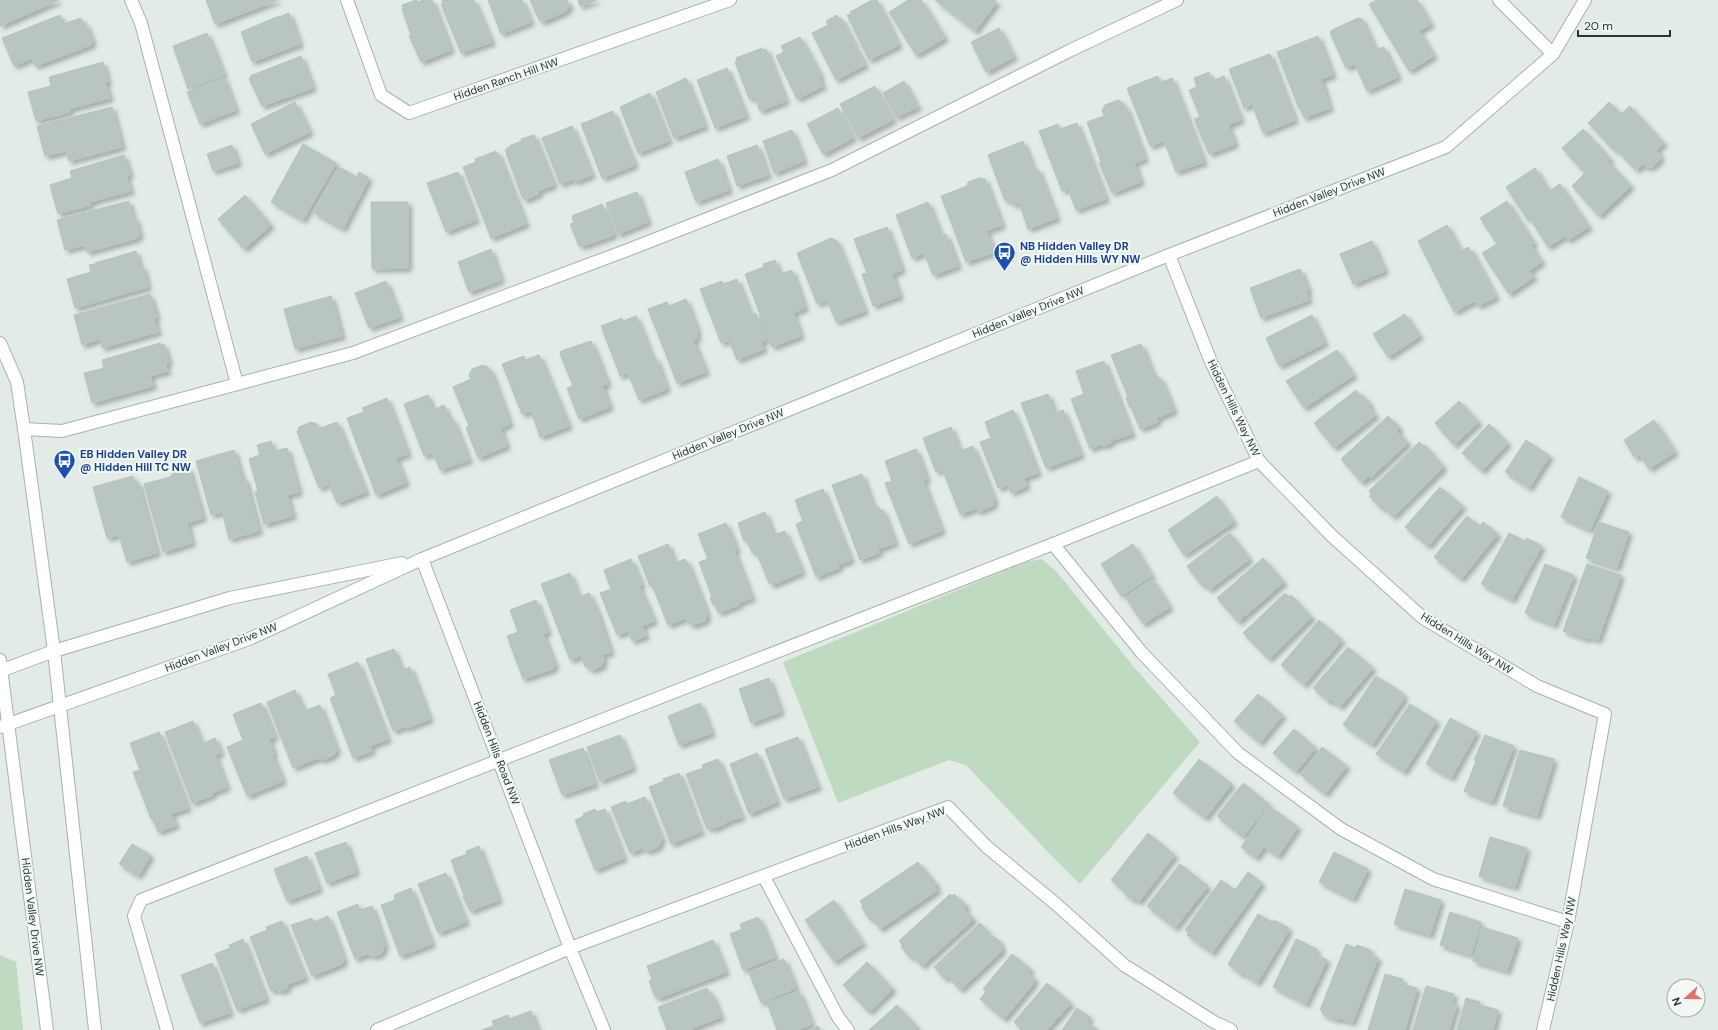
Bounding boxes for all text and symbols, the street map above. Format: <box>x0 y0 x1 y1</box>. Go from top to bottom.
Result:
scale bar <box>1578 12 1670 38</box>
text: 20 m <box>1584 18 1613 34</box>
street label: Hidden Ranch Hill NW <box>452 54 561 104</box>
street label: Hidden Valley Drive NW <box>1271 164 1388 220</box>
bus stop icon: NB Hidden Valley DR @ Hidden Hills WY NW <box>992 239 1018 272</box>
place label: NB Hidden Valley DR @ Hidden Hills WY NW <box>1020 239 1141 266</box>
street label: Hidden Valley Drive NW <box>970 283 1086 341</box>
street label: Hidden Hills Way NW <box>1204 357 1264 459</box>
street label: Hidden Valley Drive NW <box>670 405 786 463</box>
bus stop icon: EB Hidden Valley DR @ Hidden Hill TC NW <box>51 447 77 480</box>
place label: EB Hidden Valley DR @ Hidden Hill TC NW <box>80 447 191 474</box>
street label: Hidden Hills Way NW <box>1418 609 1516 677</box>
street label: Hidden Valley Drive NW <box>163 619 280 675</box>
street label: Hidden Hills Road NW <box>471 699 523 807</box>
street label: Hidden Hills Way NW <box>843 803 948 853</box>
street label: Hidden Valley Drive NW <box>19 857 47 977</box>
street label: Hidden Hills Way NW <box>1543 895 1579 1002</box>
north arrow <box>1666 978 1706 1018</box>
text: N <box>1669 995 1685 1008</box>

